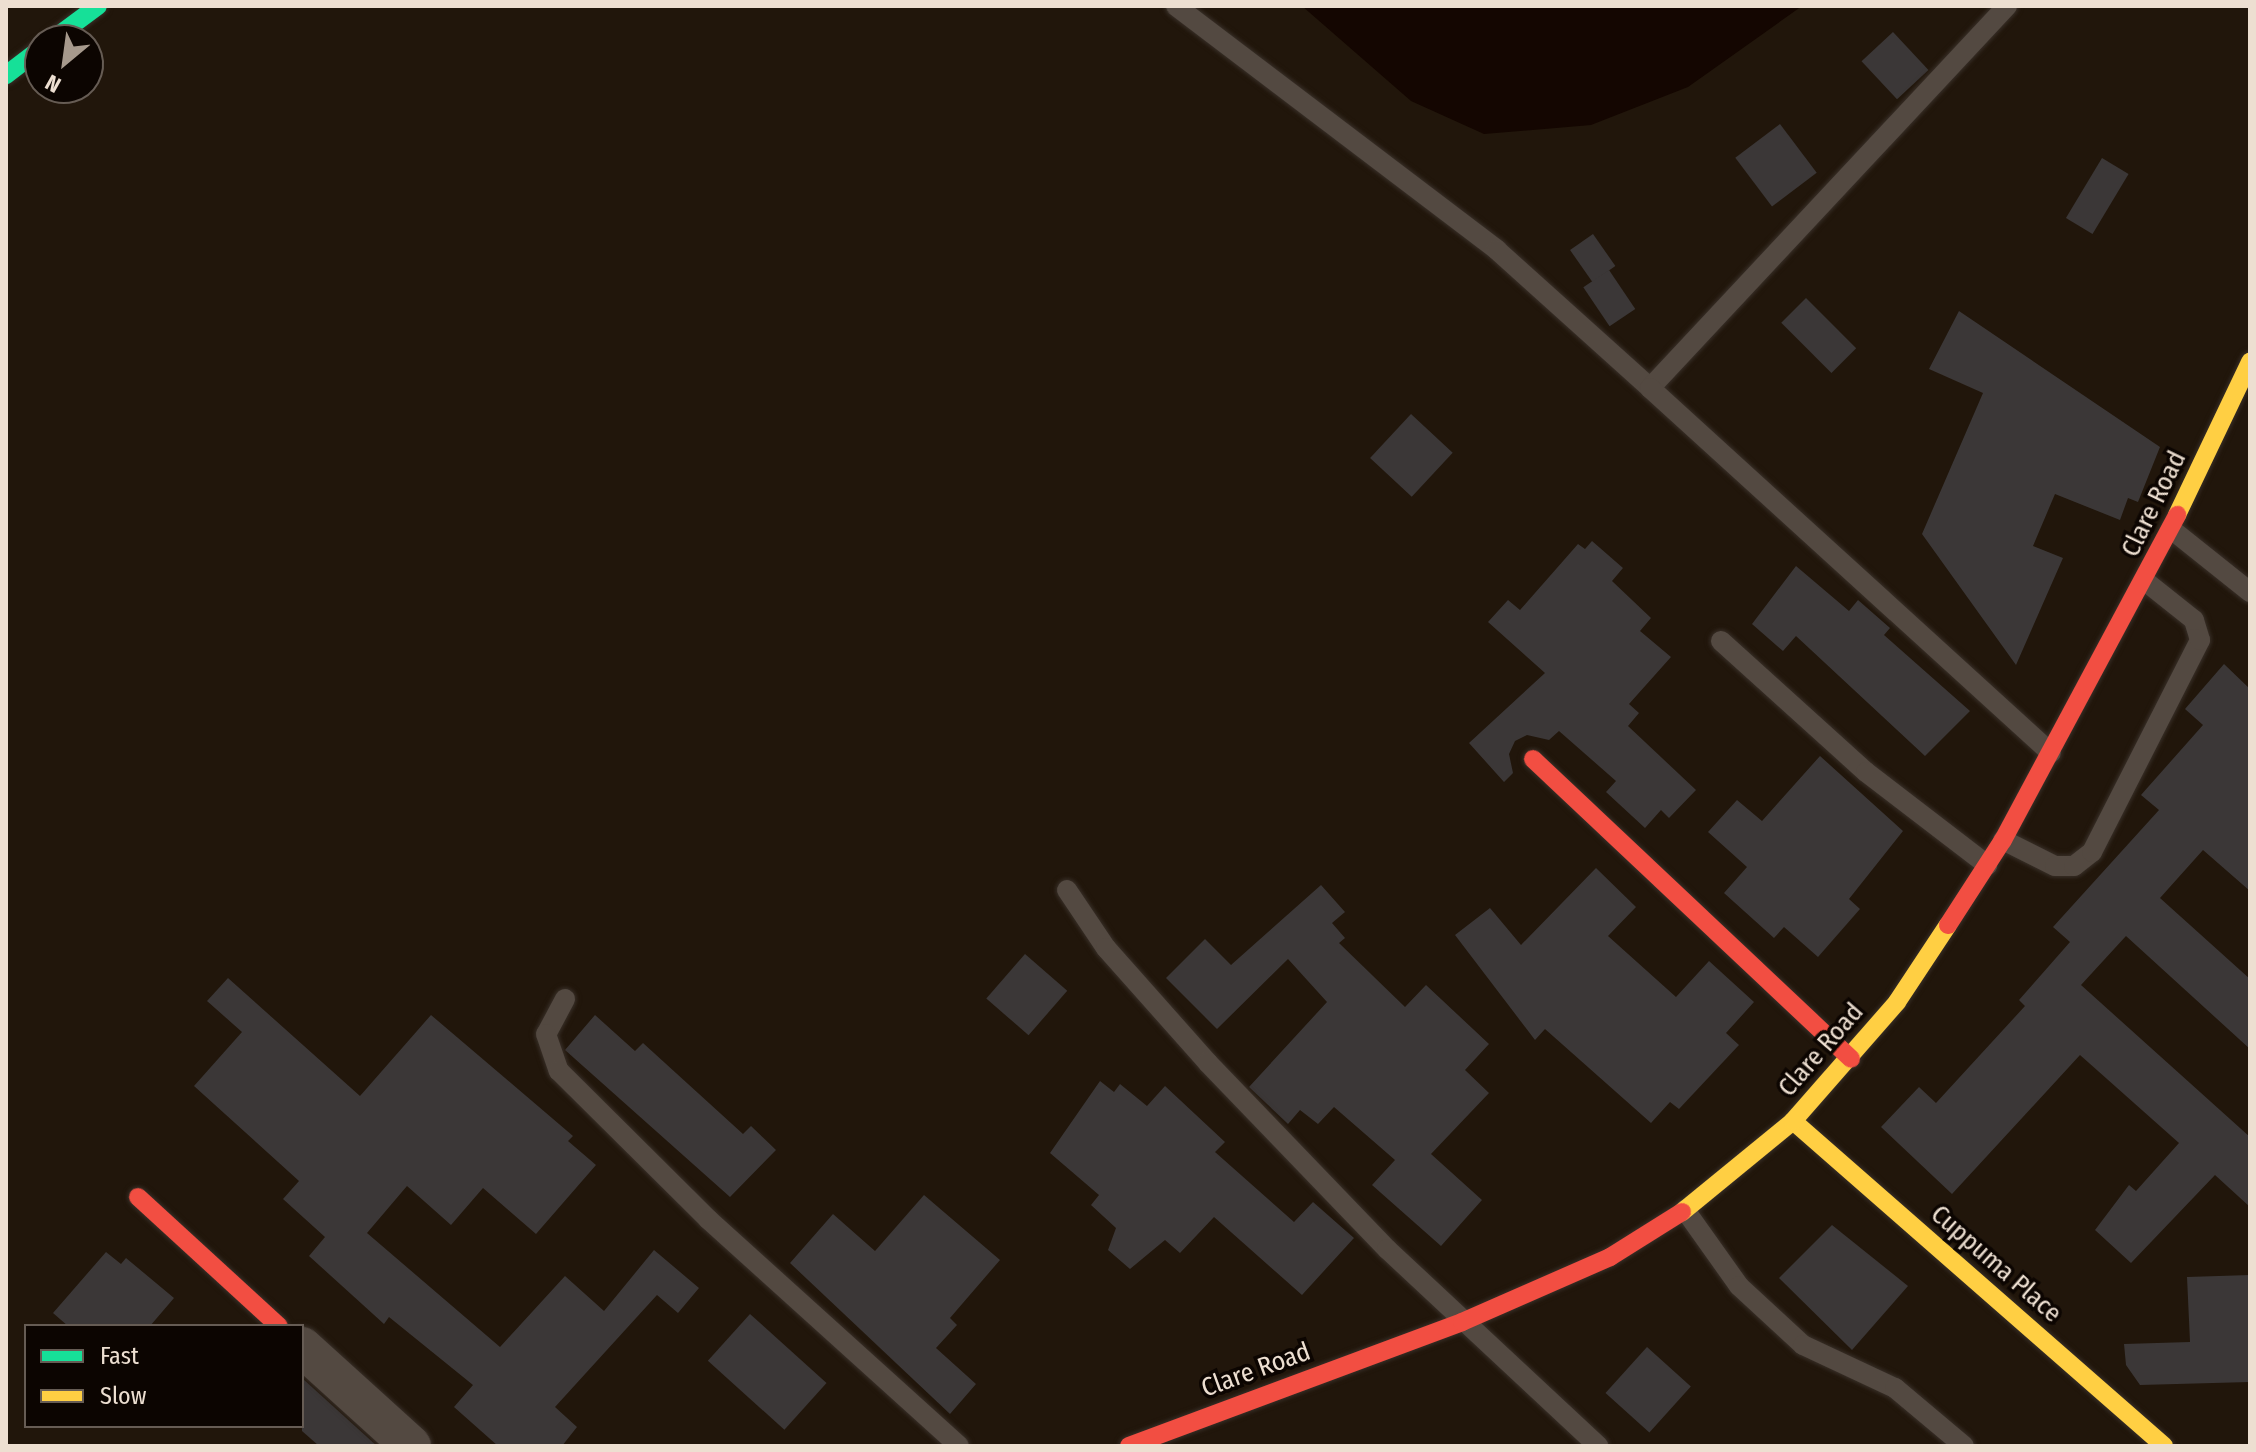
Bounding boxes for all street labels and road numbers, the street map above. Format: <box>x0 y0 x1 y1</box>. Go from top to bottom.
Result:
street label: Clare Road <box>2115 446 2193 562</box>
street label: Clare Road <box>1772 997 1870 1103</box>
street label: Cuppuma Place <box>1924 1199 2068 1329</box>
street label: Clare Road <box>1197 1336 1315 1404</box>

